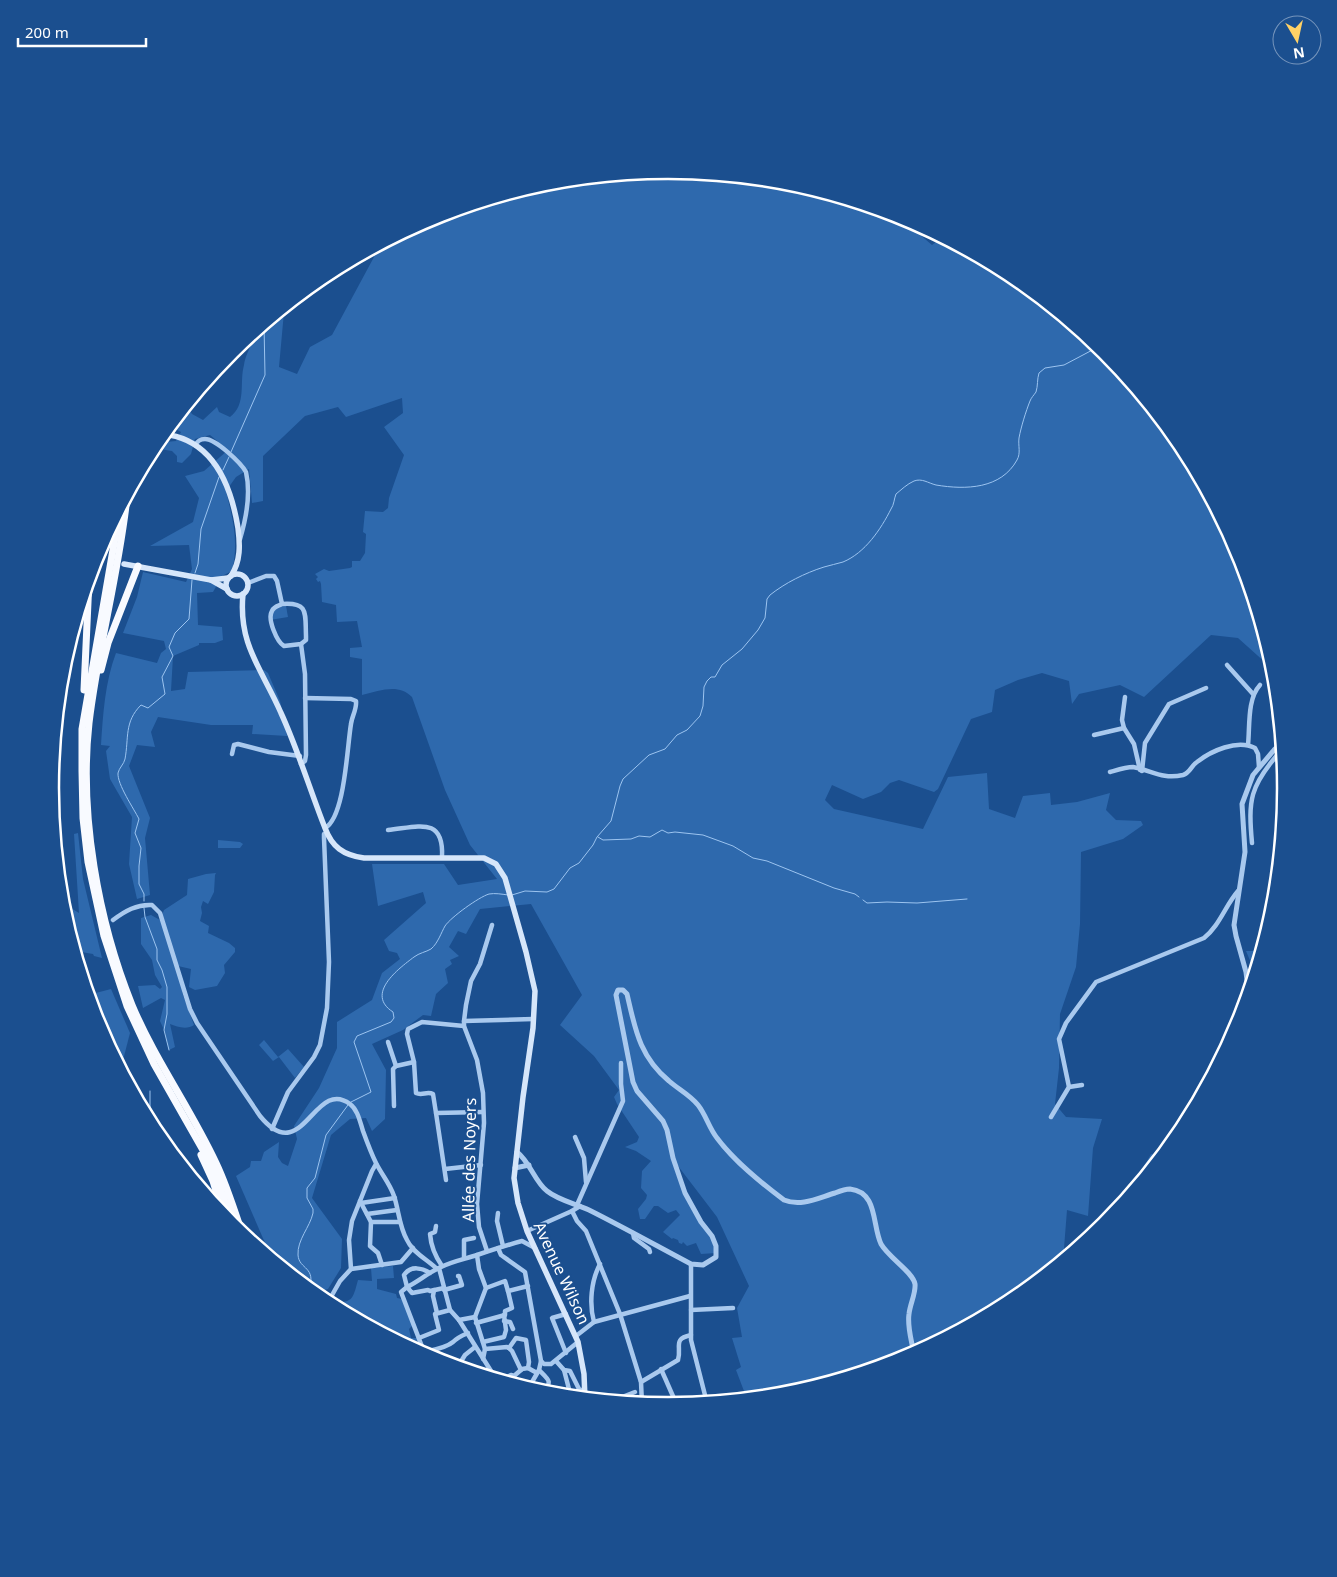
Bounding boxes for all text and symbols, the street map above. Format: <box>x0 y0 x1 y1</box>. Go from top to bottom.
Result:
scale bar <box>18 15 145 47</box>
north arrow <box>1272 15 1322 65</box>
text: 200 m <box>25 22 69 42</box>
text: N <box>1292 43 1306 64</box>
street label: Allée des Noyers <box>457 1098 481 1222</box>
street label: Avenue Wilson <box>529 1218 595 1328</box>

